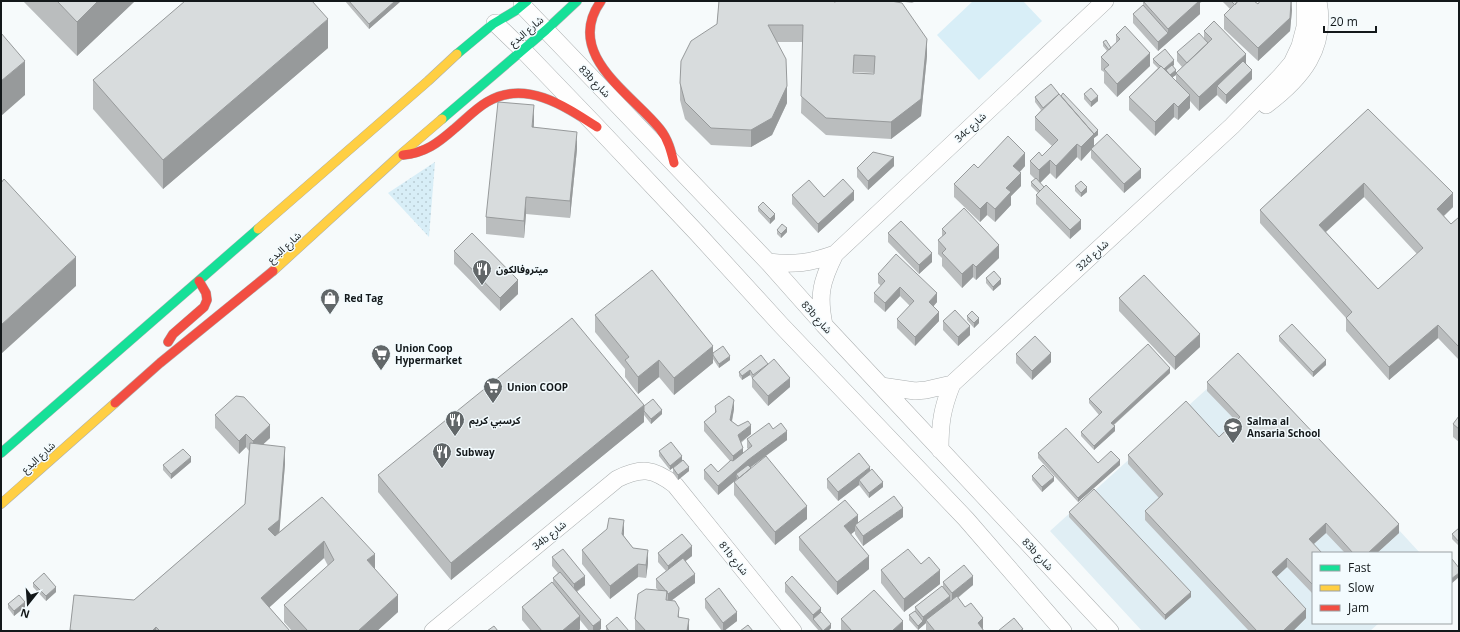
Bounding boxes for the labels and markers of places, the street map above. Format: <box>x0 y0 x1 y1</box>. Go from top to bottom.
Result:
restaurant icon: ميتروفالكون <box>471 258 493 286</box>
place label: ميتروفالكون <box>496 262 549 276</box>
shop icon: Red Tag <box>319 287 341 315</box>
place label: Red Tag <box>344 291 383 305</box>
place label: Union Coop Hypermarket <box>395 341 463 367</box>
supermarket icon: Union Coop Hypermarket <box>370 343 392 371</box>
supermarket icon: Union COOP <box>482 376 504 404</box>
place label: Union COOP <box>507 380 568 394</box>
restaurant icon: كرسبي كريم <box>444 409 466 437</box>
place label: كرسبي كريم <box>469 413 521 429</box>
place label: Salma al Ansaria School <box>1247 414 1320 440</box>
school or university icon: Salma al Ansaria School <box>1222 416 1244 444</box>
restaurant icon: Subway <box>431 441 453 469</box>
place label: Subway <box>456 445 495 459</box>

